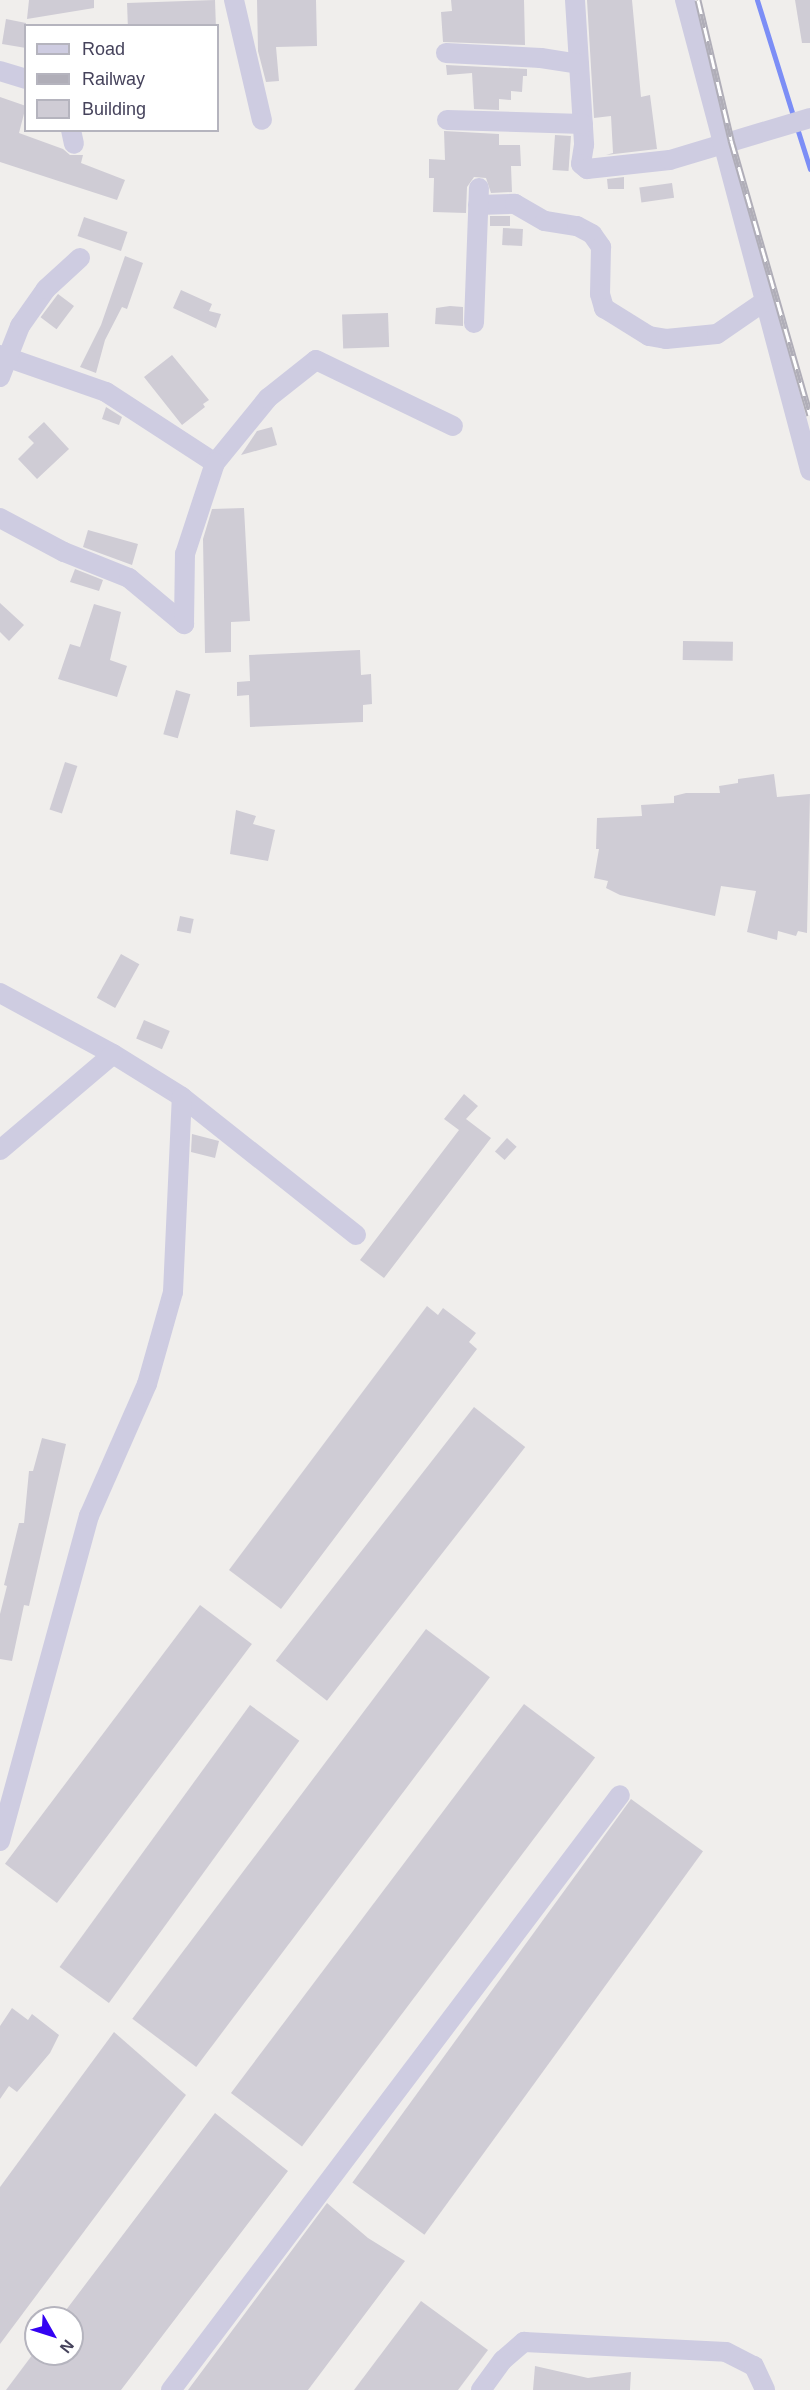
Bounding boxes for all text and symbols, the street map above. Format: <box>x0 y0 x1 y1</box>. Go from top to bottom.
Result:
legend <box>24 24 219 132</box>
text: Road <box>82 39 125 59</box>
text: Railway <box>82 69 145 89</box>
text: Building <box>82 99 146 119</box>
north arrow <box>24 2306 84 2366</box>
text: N <box>57 2337 77 2356</box>

